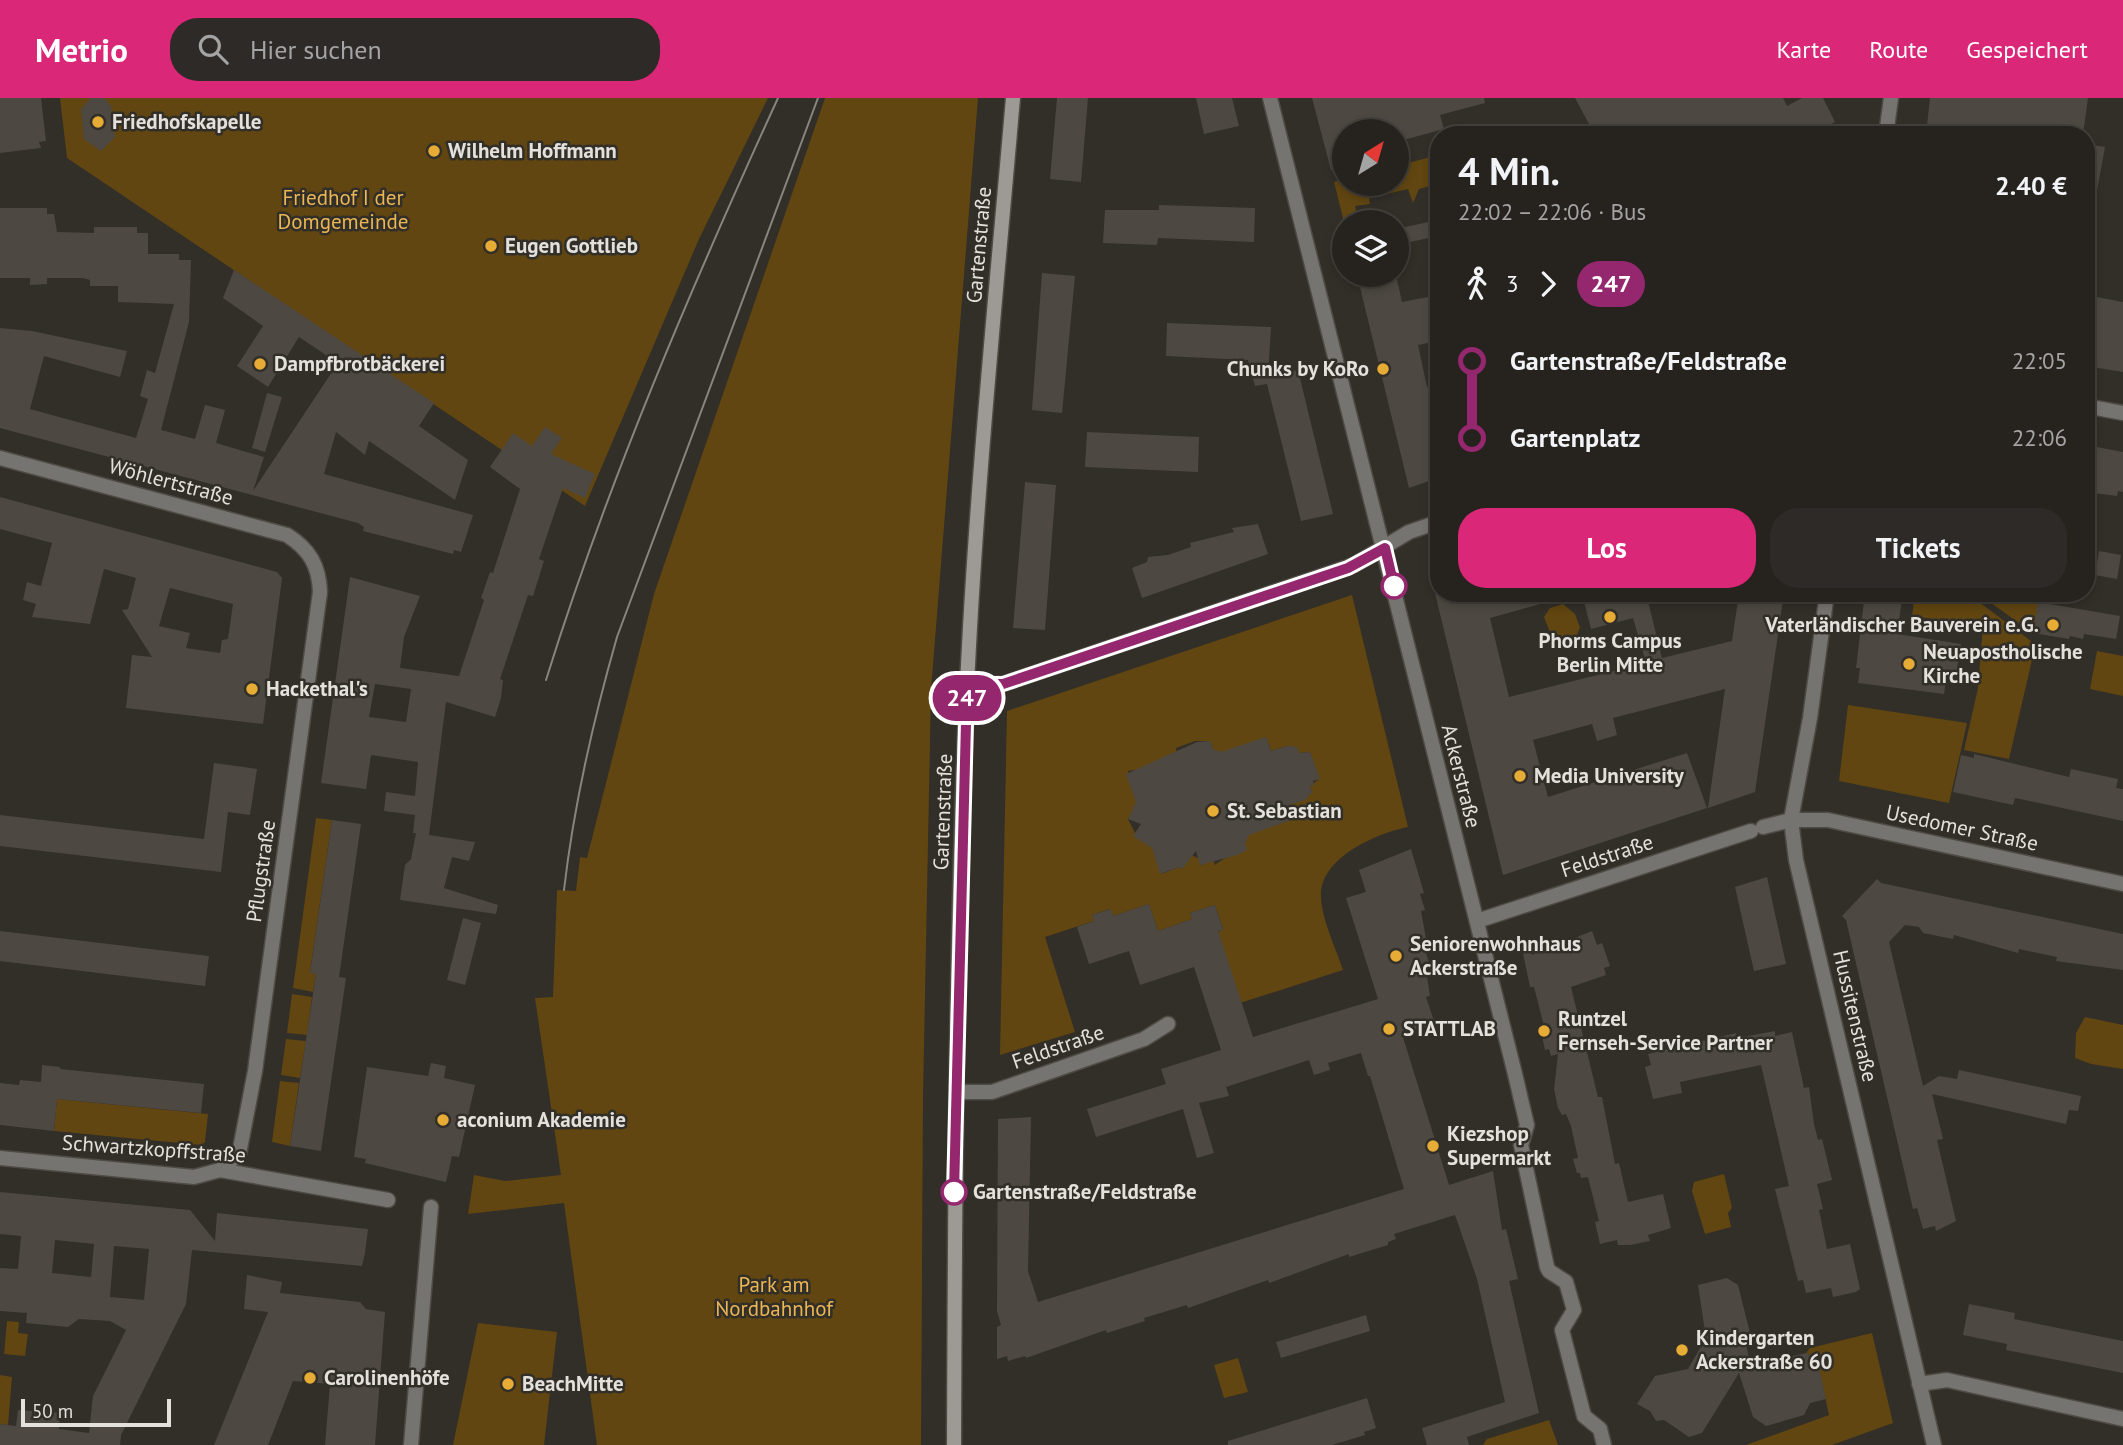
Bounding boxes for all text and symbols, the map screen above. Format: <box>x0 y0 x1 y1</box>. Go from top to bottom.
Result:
search box <box>170 18 660 81</box>
text: Metrio <box>35 28 128 71</box>
icon: search <box>194 30 232 68</box>
text: Hier suchen <box>250 33 382 66</box>
text: Karte <box>1776 34 1831 65</box>
text: Route <box>1869 34 1928 65</box>
text: Gespeichert <box>1966 34 2088 65</box>
place label: Friedhofskapelle <box>112 108 262 135</box>
marker: Friedhofskapelle <box>90 114 106 130</box>
north arrow <box>1332 119 1409 196</box>
map controls <box>1332 119 1409 287</box>
place label: Wilhelm Hoffmann <box>448 137 617 164</box>
marker: Wilhelm Hoffmann <box>426 143 442 159</box>
text: 4 Min. <box>1458 146 1560 195</box>
text: 2.40 € <box>1995 169 2067 202</box>
park label: Friedhof I der Domgemeinde <box>278 184 408 235</box>
street label: Gartenstraße <box>960 186 997 304</box>
text: 22:02 – 22:06 · Bus <box>1458 197 1646 226</box>
button: layers <box>1332 210 1409 287</box>
place label: Eugen Gottlieb <box>505 232 638 259</box>
marker: Eugen Gottlieb <box>483 238 499 254</box>
icon: walk <box>1458 265 1496 303</box>
icon: forward <box>1529 265 1567 303</box>
text: 247 <box>1591 268 1631 299</box>
text: 3 <box>1506 269 1519 298</box>
text: Gartenstraße/Feldstraße <box>1510 344 1787 377</box>
text: 22:05 <box>2012 346 2067 375</box>
place label: Dampfbrotbäckerei <box>274 350 445 377</box>
place label: Chunks by KoRo <box>1227 355 1369 382</box>
marker: Dampfbrotbäckerei <box>252 356 268 372</box>
marker: Chunks by KoRo <box>1375 361 1391 377</box>
text: Gartenplatz <box>1510 421 1641 454</box>
text: 22:06 <box>2012 423 2067 452</box>
street label: Wöhlertstraße <box>106 452 236 511</box>
button: Los <box>1458 508 1756 588</box>
button: Tickets <box>1770 508 2067 588</box>
unlabelled marker <box>1381 573 1407 599</box>
marker: Phorms Campus Berlin Mitte <box>1602 609 1618 625</box>
place label: Vaterländischer Bauverein e.G. <box>1764 611 2039 638</box>
marker: Vaterländischer Bauverein e.G. <box>2045 617 2061 633</box>
place label: Phorms Campus Berlin Mitte <box>1538 627 1682 678</box>
place label: Neuapostholische Kirche <box>1923 638 2083 689</box>
marker: Neuapostholische Kirche <box>1901 656 1917 672</box>
place label: Hackethal's <box>266 675 368 702</box>
line badge: 247 <box>927 675 1007 721</box>
marker: Hackethal's <box>244 681 260 697</box>
text: 247 <box>947 682 987 713</box>
street label: Ackerstraße <box>1436 721 1487 830</box>
street label: Gartenstraße <box>927 753 958 871</box>
place label: Media University <box>1534 762 1685 789</box>
marker: Media University <box>1512 768 1528 784</box>
place label: St. Sebastian <box>1227 797 1342 824</box>
street label: Usedomer Straße <box>1883 798 2041 857</box>
marker: St. Sebastian <box>1205 803 1221 819</box>
street label: Pflugstraße <box>240 818 281 924</box>
street label: Feldstraße <box>1557 828 1656 883</box>
place label: Seniorenwohnhaus Ackerstraße <box>1410 930 1581 981</box>
street label: Hussitenstraße <box>1827 947 1884 1084</box>
marker: Seniorenwohnhaus Ackerstraße <box>1388 948 1404 964</box>
place label: Runtzel Fernseh-Service Partner <box>1558 1005 1774 1056</box>
place label: STATTLAB <box>1403 1015 1496 1042</box>
street label: Feldstraße <box>1008 1018 1107 1075</box>
marker: STATTLAB <box>1381 1021 1397 1037</box>
marker: Runtzel Fernseh-Service Partner <box>1536 1023 1552 1039</box>
place label: aconium Akademie <box>457 1106 626 1133</box>
marker: aconium Akademie <box>435 1112 451 1128</box>
place label: Kiezshop Supermarkt <box>1447 1120 1552 1171</box>
street label: Schwartzkopffstraße <box>61 1129 247 1168</box>
marker: Kiezshop Supermarkt <box>1425 1138 1441 1154</box>
place label: Gartenstraße/Feldstraße <box>973 1178 1197 1205</box>
marker: Gartenstraße/Feldstraße <box>941 1179 967 1205</box>
park label: Park am Nordbahnhof <box>715 1271 834 1322</box>
place label: Kindergarten Ackerstraße 60 <box>1696 1324 1833 1375</box>
marker: Kindergarten Ackerstraße 60 <box>1674 1342 1690 1358</box>
place label: Carolinenhöfe <box>324 1364 450 1391</box>
marker: Carolinenhöfe <box>302 1370 318 1386</box>
place label: BeachMitte <box>522 1370 624 1397</box>
marker: BeachMitte <box>500 1376 516 1392</box>
scale bar <box>21 1396 172 1428</box>
text: 50 m <box>32 1399 73 1423</box>

